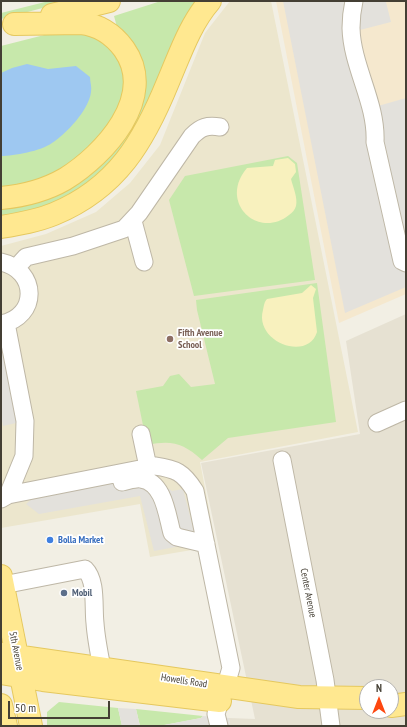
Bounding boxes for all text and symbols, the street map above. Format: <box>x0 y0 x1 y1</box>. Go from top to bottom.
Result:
place label: Fifth Avenue School <box>178 327 222 350</box>
marker: Fifth Avenue School <box>165 334 175 344</box>
place label: Bolla Market <box>58 534 103 546</box>
marker: Bolla Market <box>45 535 55 545</box>
street label: Center Avenue <box>297 567 319 619</box>
place label: Mobil <box>72 587 92 599</box>
marker: Mobil <box>59 588 69 598</box>
street label: 5th Avenue <box>6 631 26 671</box>
street label: Howells Road <box>160 671 208 691</box>
north arrow <box>359 679 399 719</box>
text: N <box>376 681 382 695</box>
scale bar <box>10 693 112 719</box>
text: 50 m <box>15 700 36 715</box>

